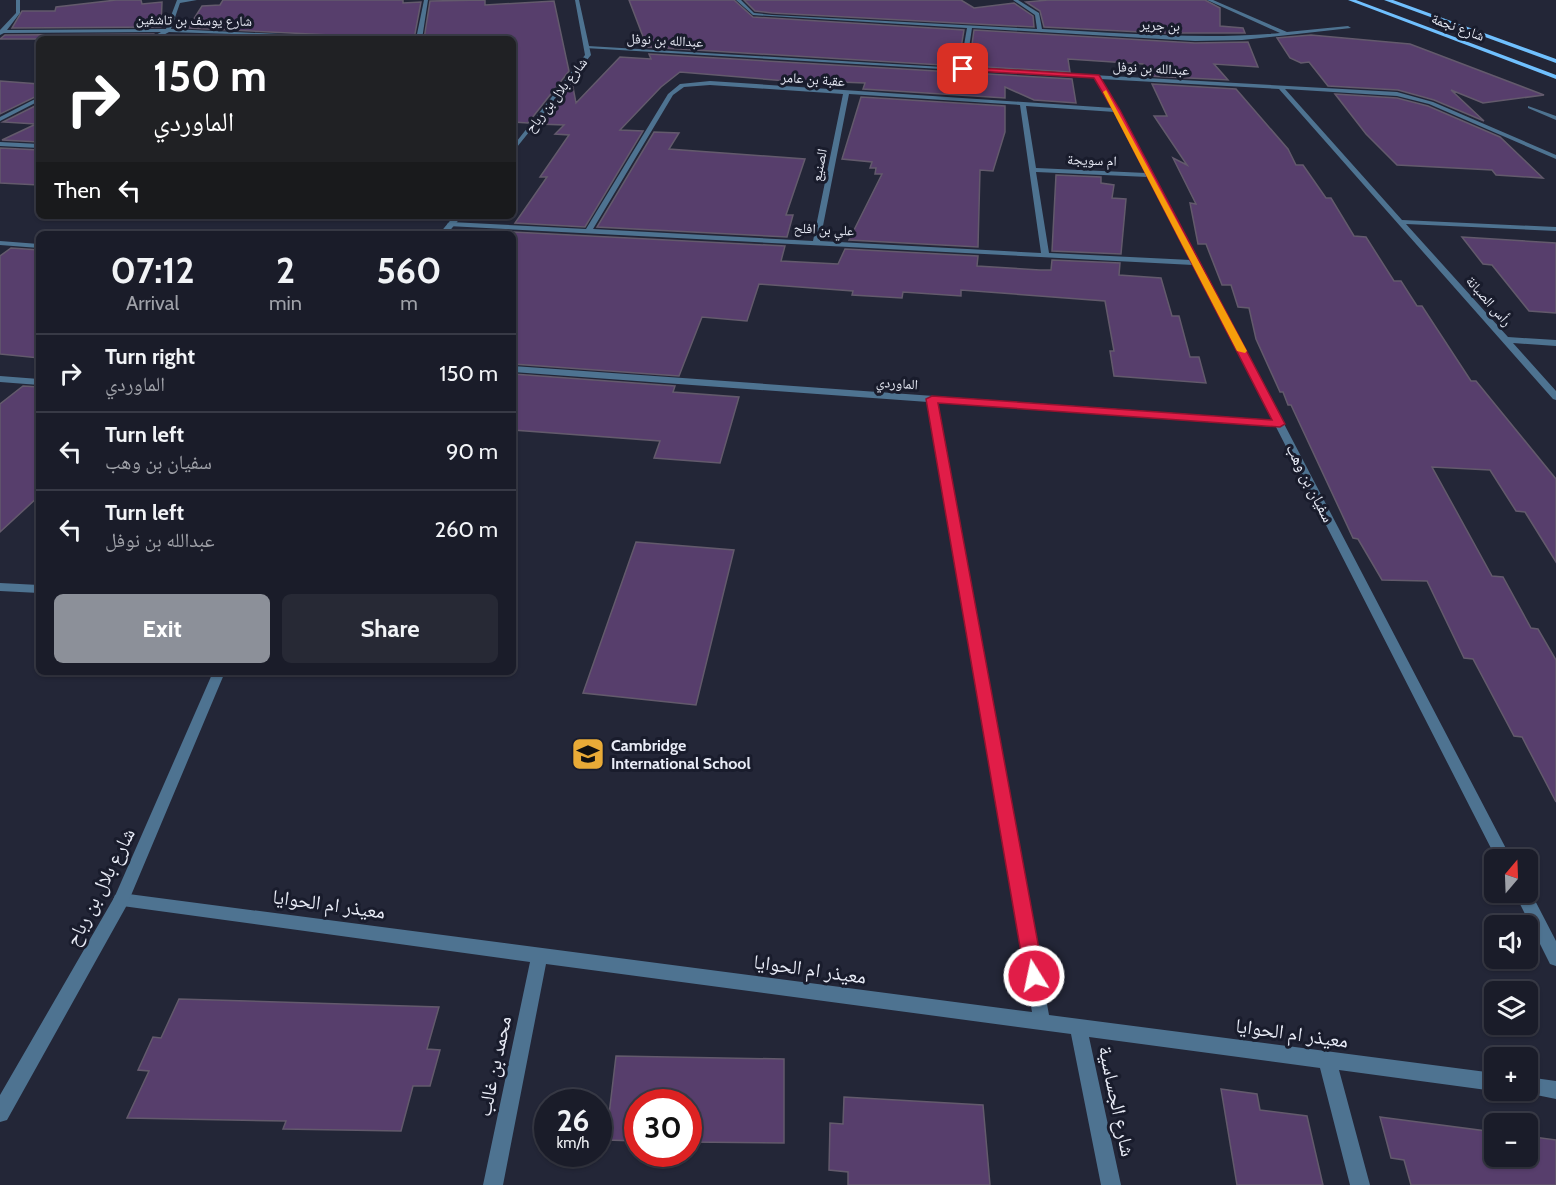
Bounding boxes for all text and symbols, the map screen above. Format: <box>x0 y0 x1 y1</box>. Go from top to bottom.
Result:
street label: شارع نجمة <box>1429 9 1487 46</box>
street label: شارع يوسف بن تاشفين <box>136 10 252 31</box>
street label: بن جرير <box>1138 15 1181 35</box>
street label: عبدالله بن نوفل <box>626 29 704 51</box>
pin <box>937 43 988 94</box>
text: 150 m <box>153 50 267 102</box>
icon: arrive <box>946 52 979 85</box>
street label: شارع بلال بن رباح <box>521 54 592 137</box>
street label: عبدالله بن نوفل <box>1112 57 1190 79</box>
icon: right <box>54 60 132 138</box>
street label: عقبة بن عامر <box>779 68 846 90</box>
text: الماوردي <box>153 105 234 138</box>
street label: الصنيع <box>807 147 832 183</box>
street label: ام سويجة <box>1067 150 1117 171</box>
icon: left <box>113 174 146 207</box>
text: Then <box>54 177 101 204</box>
street label: علي بن افلح <box>793 218 855 242</box>
text: 07:12 <box>110 248 195 292</box>
text: 2 <box>276 248 295 292</box>
text: 560 <box>377 248 442 292</box>
street label: رأس الصبانة <box>1462 272 1516 330</box>
text: Arrival <box>126 291 179 315</box>
text: min <box>269 291 302 315</box>
text: m <box>400 291 418 315</box>
text: Turn right <box>105 343 195 370</box>
icon: right <box>54 357 87 390</box>
text: 150 m <box>439 360 498 387</box>
text: الماوردي <box>105 372 165 396</box>
street label: الماوردي <box>875 373 919 396</box>
text: Turn left <box>105 421 184 448</box>
icon: left <box>54 435 87 468</box>
text: 90 m <box>446 438 498 465</box>
street label: سفيان بن وهب <box>1281 441 1338 526</box>
text: سفيان بن وهب <box>105 450 212 474</box>
text: Turn left <box>105 499 184 526</box>
icon: left <box>54 513 87 546</box>
text: 260 m <box>434 516 498 543</box>
text: عبدالله بن نوفل <box>105 528 215 552</box>
button: Exit <box>54 594 270 663</box>
button: Share <box>282 594 498 663</box>
school or university icon: Cambridge International School <box>570 736 606 772</box>
place label: Cambridge International School <box>611 736 751 773</box>
street label: شارع بلال بن رباح <box>60 824 141 951</box>
north arrow <box>1484 849 1538 903</box>
map controls <box>1484 849 1538 1167</box>
street label: معيذر ام الحوايا <box>271 884 387 926</box>
button: sound <box>1484 915 1538 969</box>
position arrow <box>1002 944 1066 1008</box>
street label: معيذر ام الحوايا <box>752 949 868 991</box>
button: layers <box>1484 981 1538 1035</box>
street label: معيذر ام الحوايا <box>1234 1013 1350 1055</box>
street label: محمد بن غالب <box>472 1014 516 1118</box>
street label: شارع الجساسية <box>1093 1043 1140 1159</box>
button: + <box>1484 1047 1538 1101</box>
speed limit sign: 30 <box>624 1089 702 1167</box>
text: 26 <box>557 1102 589 1139</box>
button: − <box>1484 1113 1538 1167</box>
text: km/h <box>557 1134 589 1152</box>

